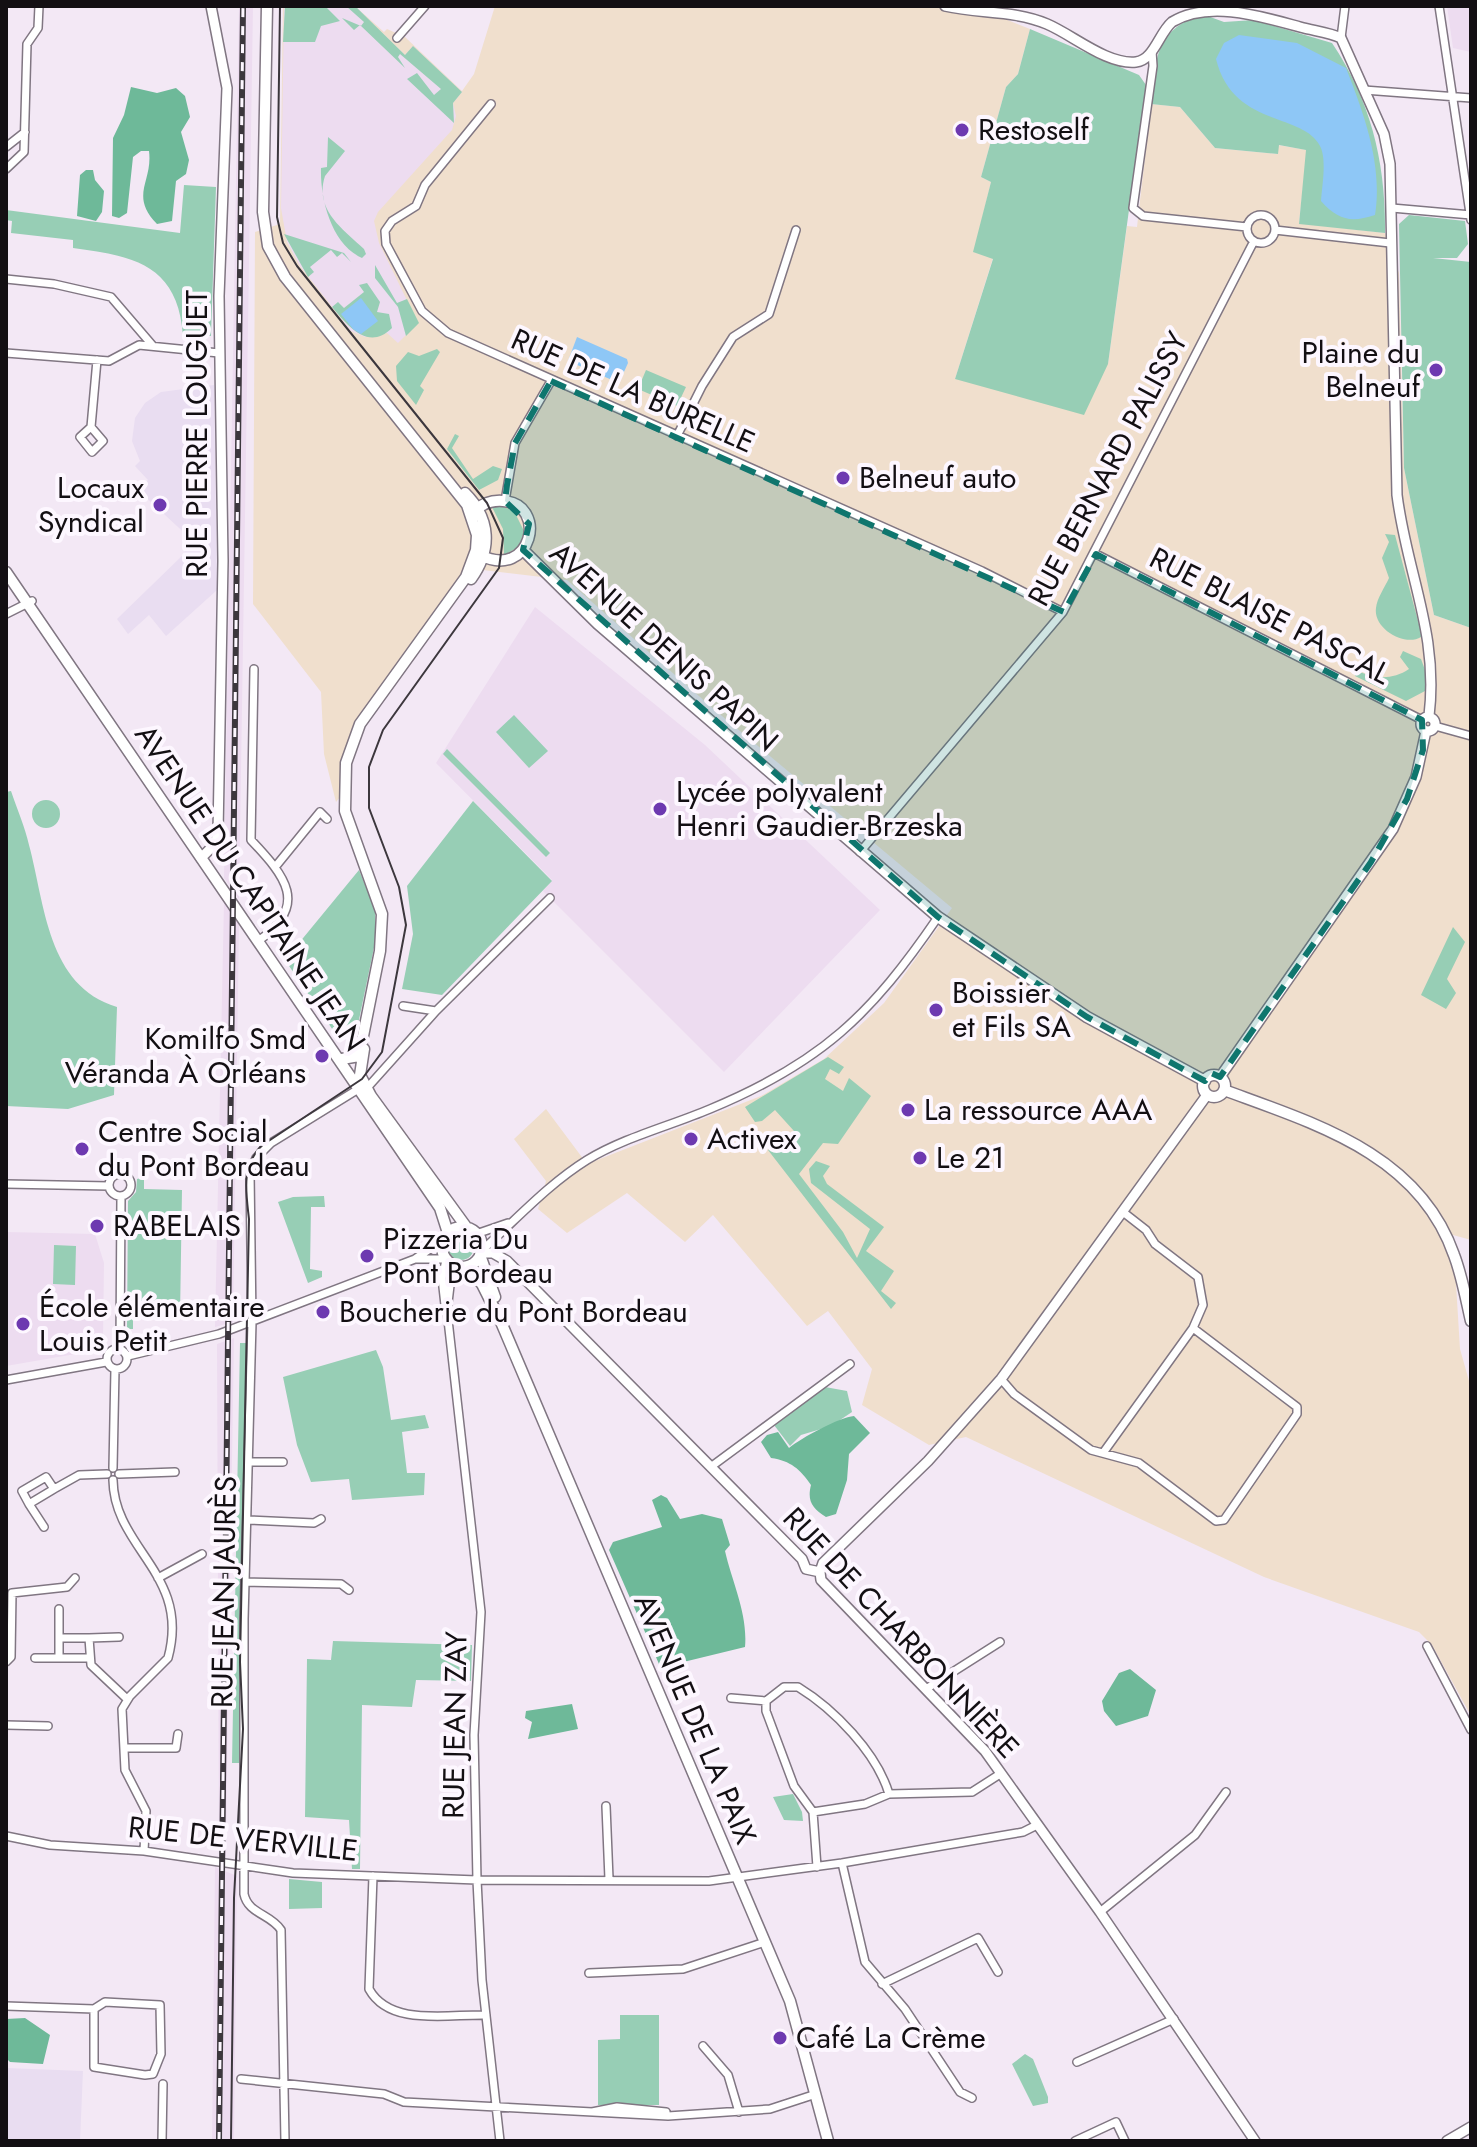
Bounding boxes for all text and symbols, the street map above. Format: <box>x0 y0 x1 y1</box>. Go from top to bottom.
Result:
place label: Restoself <box>978 108 1090 151</box>
marker: Restoself <box>953 121 971 139</box>
street label: RUE PIERRE LOUGUET <box>175 290 218 578</box>
street label: RUE DE LA BURELLE <box>505 318 762 464</box>
street label: RUE BERNARD PALISSY <box>1017 324 1198 614</box>
place label: Plaine du Belneuf <box>1301 331 1421 408</box>
marker: Plaine du Belneuf <box>1427 361 1445 379</box>
place label: Belneuf auto <box>859 456 1016 499</box>
place label: Locaux Syndical <box>38 466 144 543</box>
marker: Belneuf auto <box>834 469 852 487</box>
marker: Locaux Syndical <box>151 496 169 514</box>
street label: AVENUE DENIS PAPIN <box>540 532 788 761</box>
street label: RUE BLAISE PASCAL <box>1142 536 1399 695</box>
street label: AVENUE DU CAPITAINE JEAN <box>125 716 376 1060</box>
place label: Lycée polyvalent Henri Gaudier-Brzeska <box>676 770 963 847</box>
marker: Lycée polyvalent Henri Gaudier-Brzeska <box>651 800 669 818</box>
place label: Boissier et Fils SA <box>952 971 1071 1048</box>
marker: Boissier et Fils SA <box>927 1001 945 1019</box>
place label: Komilfo Smd Véranda À Orléans <box>65 1017 306 1094</box>
marker: Komilfo Smd Véranda À Orléans <box>313 1047 331 1065</box>
place label: La ressource AAA <box>924 1088 1153 1131</box>
marker: La ressource AAA <box>899 1101 917 1119</box>
place label: Centre Social du Pont Bordeau <box>98 1110 310 1187</box>
place label: Activex <box>707 1117 797 1160</box>
marker: Activex <box>682 1130 700 1148</box>
place label: Le 21 <box>936 1136 1005 1179</box>
marker: Centre Social du Pont Bordeau <box>73 1140 91 1158</box>
marker: Le 21 <box>911 1149 929 1167</box>
place label: RABELAIS <box>113 1204 241 1247</box>
marker: RABELAIS <box>88 1217 106 1235</box>
place label: Pizzeria Du Pont Bordeau <box>383 1217 553 1294</box>
marker: Pizzeria Du Pont Bordeau <box>358 1247 376 1265</box>
place label: École élémentaire Louis Petit <box>39 1285 265 1362</box>
place label: Boucherie du Pont Bordeau <box>339 1290 688 1333</box>
marker: Boucherie du Pont Bordeau <box>314 1303 332 1321</box>
marker: École élémentaire Louis Petit <box>14 1315 32 1333</box>
street label: RUE JEAN JAURÈS <box>200 1475 247 1709</box>
street label: RUE DE CHARBONNIÈRE <box>773 1497 1030 1768</box>
street label: AVENUE DE LA PAIX <box>623 1587 768 1851</box>
street label: RUE JEAN ZAY <box>431 1631 478 1819</box>
street label: RUE DE VERVILLE <box>126 1805 360 1872</box>
place label: Café La Crème <box>796 2016 986 2059</box>
marker: Café La Crème <box>771 2029 789 2047</box>

